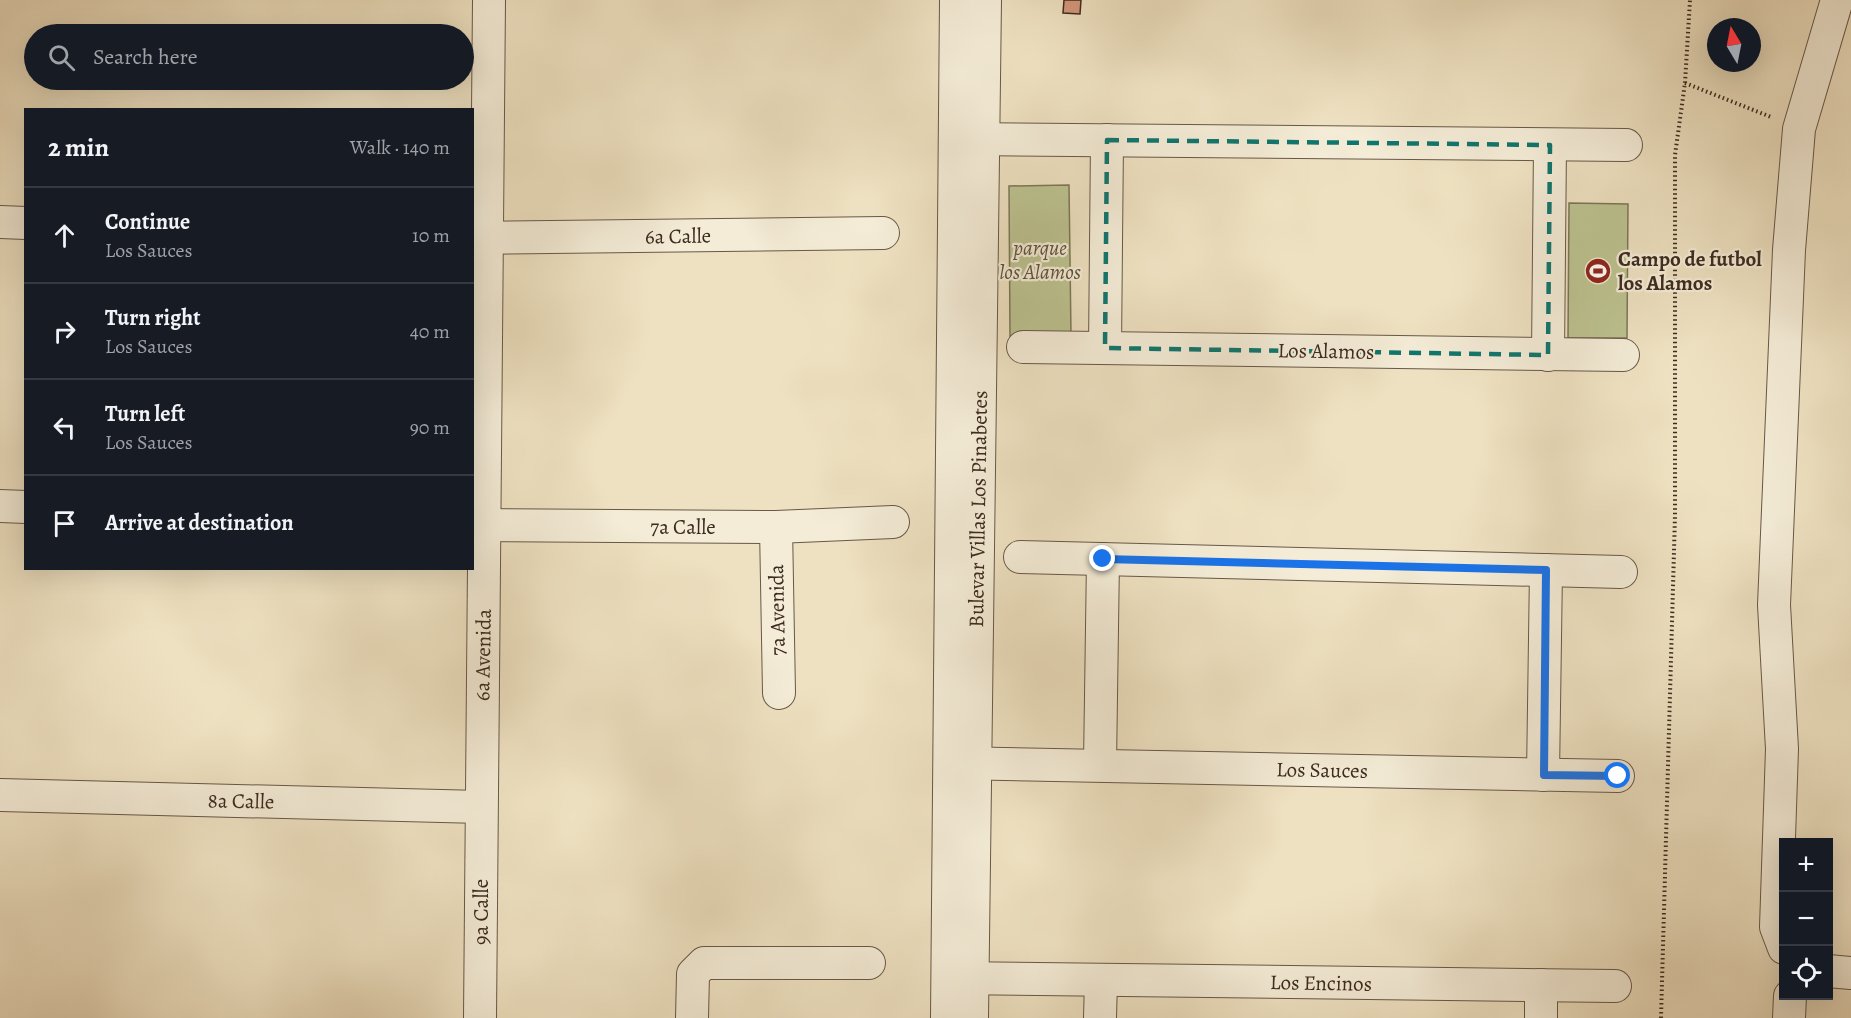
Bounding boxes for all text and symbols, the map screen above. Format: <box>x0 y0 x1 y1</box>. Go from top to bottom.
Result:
north arrow <box>1707 18 1761 72</box>
search box <box>24 24 474 90</box>
icon: search <box>45 41 78 74</box>
text: Search here <box>93 42 198 72</box>
text: 2 min <box>48 130 109 165</box>
text: Walk · 140 m <box>350 134 450 161</box>
text: Continue <box>105 207 190 237</box>
icon: ahead <box>48 219 81 252</box>
street label: 6a Calle <box>645 221 711 251</box>
text: 10 m <box>412 222 450 249</box>
park label: parque los Alamos <box>999 234 1081 286</box>
text: Los Sauces <box>105 237 193 264</box>
place label: Campo de futbol los Alamos <box>1618 245 1762 297</box>
sports icon: Campo de futbol los Alamos <box>1583 256 1613 286</box>
text: Turn right <box>105 303 201 333</box>
icon: right <box>48 315 81 348</box>
text: 40 m <box>410 318 450 345</box>
text: Los Sauces <box>105 333 193 360</box>
street label: Los Alamos <box>1277 336 1375 366</box>
street label: Bulevar Villas Los Pinabetes <box>962 390 994 628</box>
text: Turn left <box>105 399 185 429</box>
icon: left <box>48 411 81 444</box>
text: 90 m <box>410 414 450 441</box>
text: Los Sauces <box>105 429 193 456</box>
icon: arrive <box>48 507 81 540</box>
text: Arrive at destination <box>105 508 294 538</box>
street label: 7a Calle <box>650 513 716 541</box>
route end <box>1089 545 1115 571</box>
street label: 7a Avenida <box>762 564 792 656</box>
street label: 6a Avenida <box>468 608 498 701</box>
street label: Los Sauces <box>1276 755 1368 785</box>
route start <box>1604 762 1630 788</box>
street label: 8a Calle <box>207 786 275 816</box>
map controls <box>1779 838 1833 1000</box>
button: + <box>1779 838 1833 892</box>
street label: 9a Calle <box>467 879 495 945</box>
button: − <box>1779 892 1833 946</box>
button: locate <box>1779 946 1833 1000</box>
street label: Los Encinos <box>1270 968 1372 998</box>

